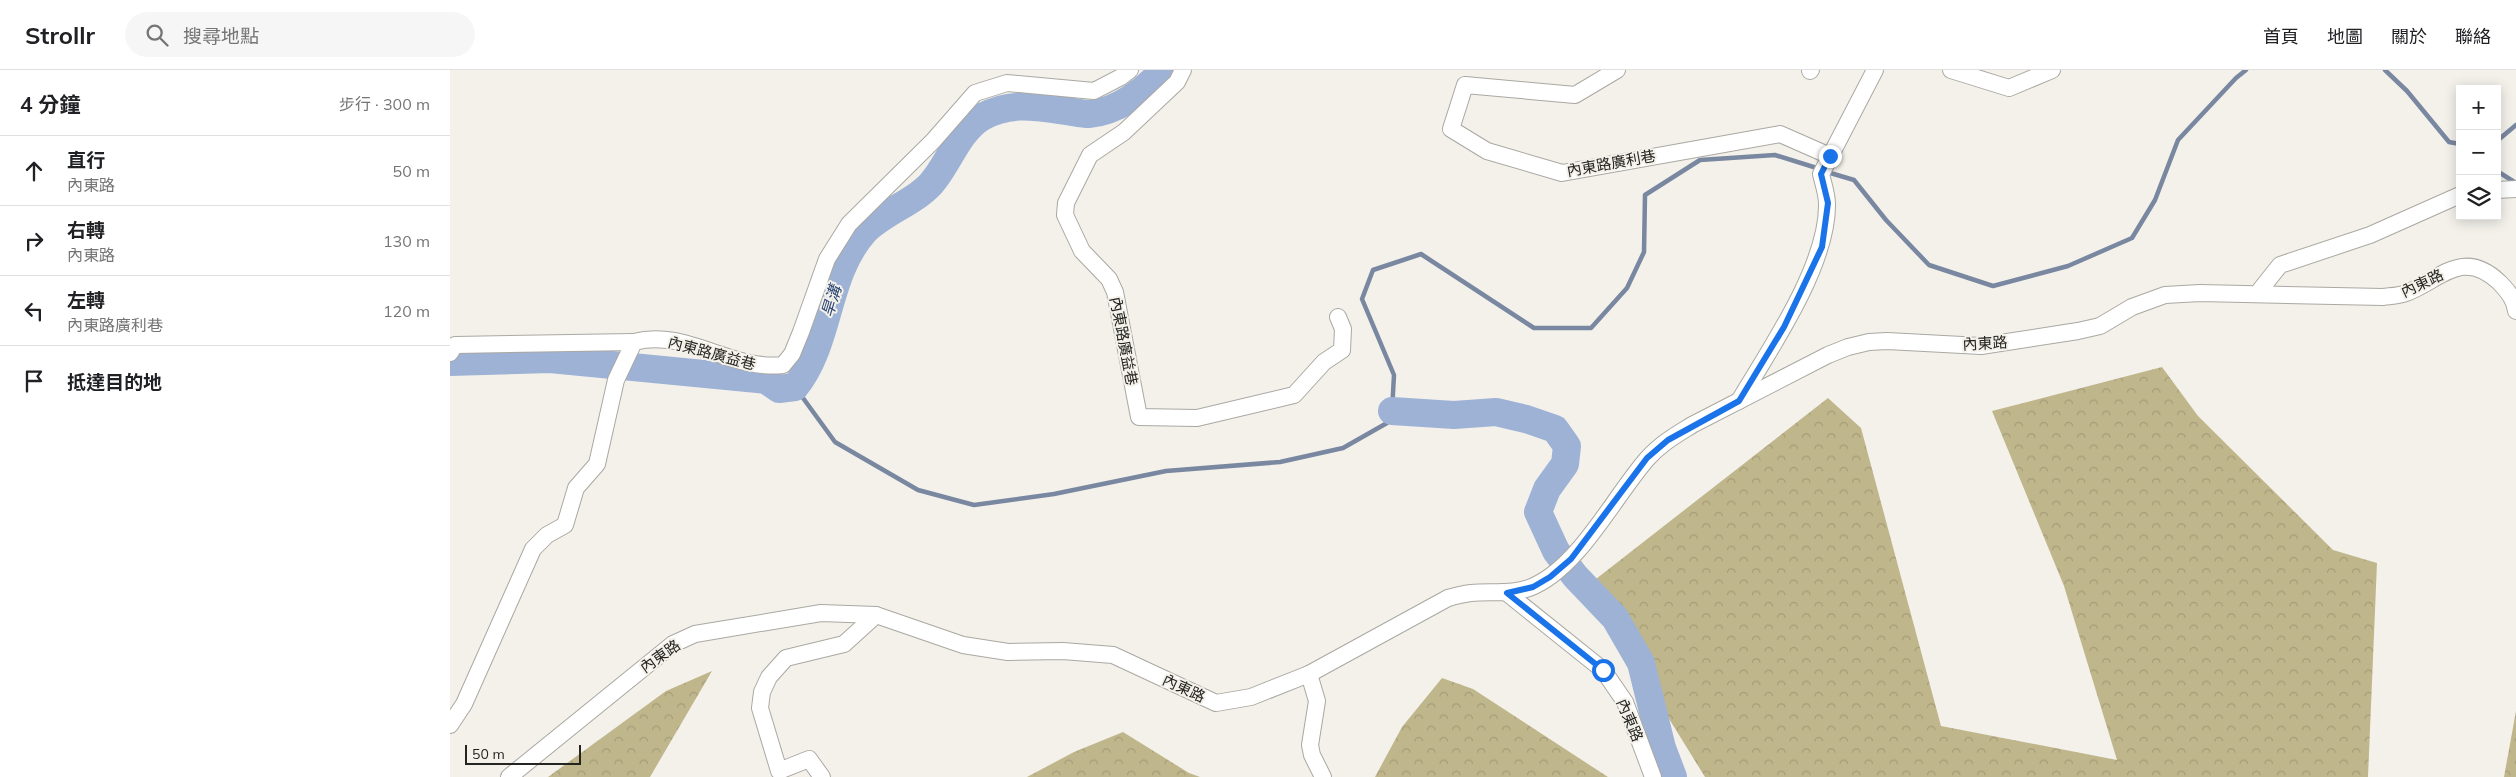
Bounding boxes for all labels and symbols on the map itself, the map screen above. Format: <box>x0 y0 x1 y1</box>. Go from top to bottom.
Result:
route end <box>1819 145 1842 168</box>
street label: 內東路廣利巷 <box>1565 146 1657 180</box>
street label: 內東路 <box>2398 265 2446 301</box>
water label: 旱溝 <box>817 281 846 319</box>
street label: 內東路廣益巷 <box>1106 295 1142 387</box>
street label: 內東路廣益巷 <box>666 332 758 374</box>
street label: 內東路 <box>1962 332 2008 354</box>
street label: 內東路 <box>636 635 684 677</box>
route start <box>1592 659 1615 682</box>
street label: 內東路 <box>1160 670 1208 706</box>
street label: 內東路 <box>1612 696 1648 744</box>
scale bar <box>465 742 581 765</box>

